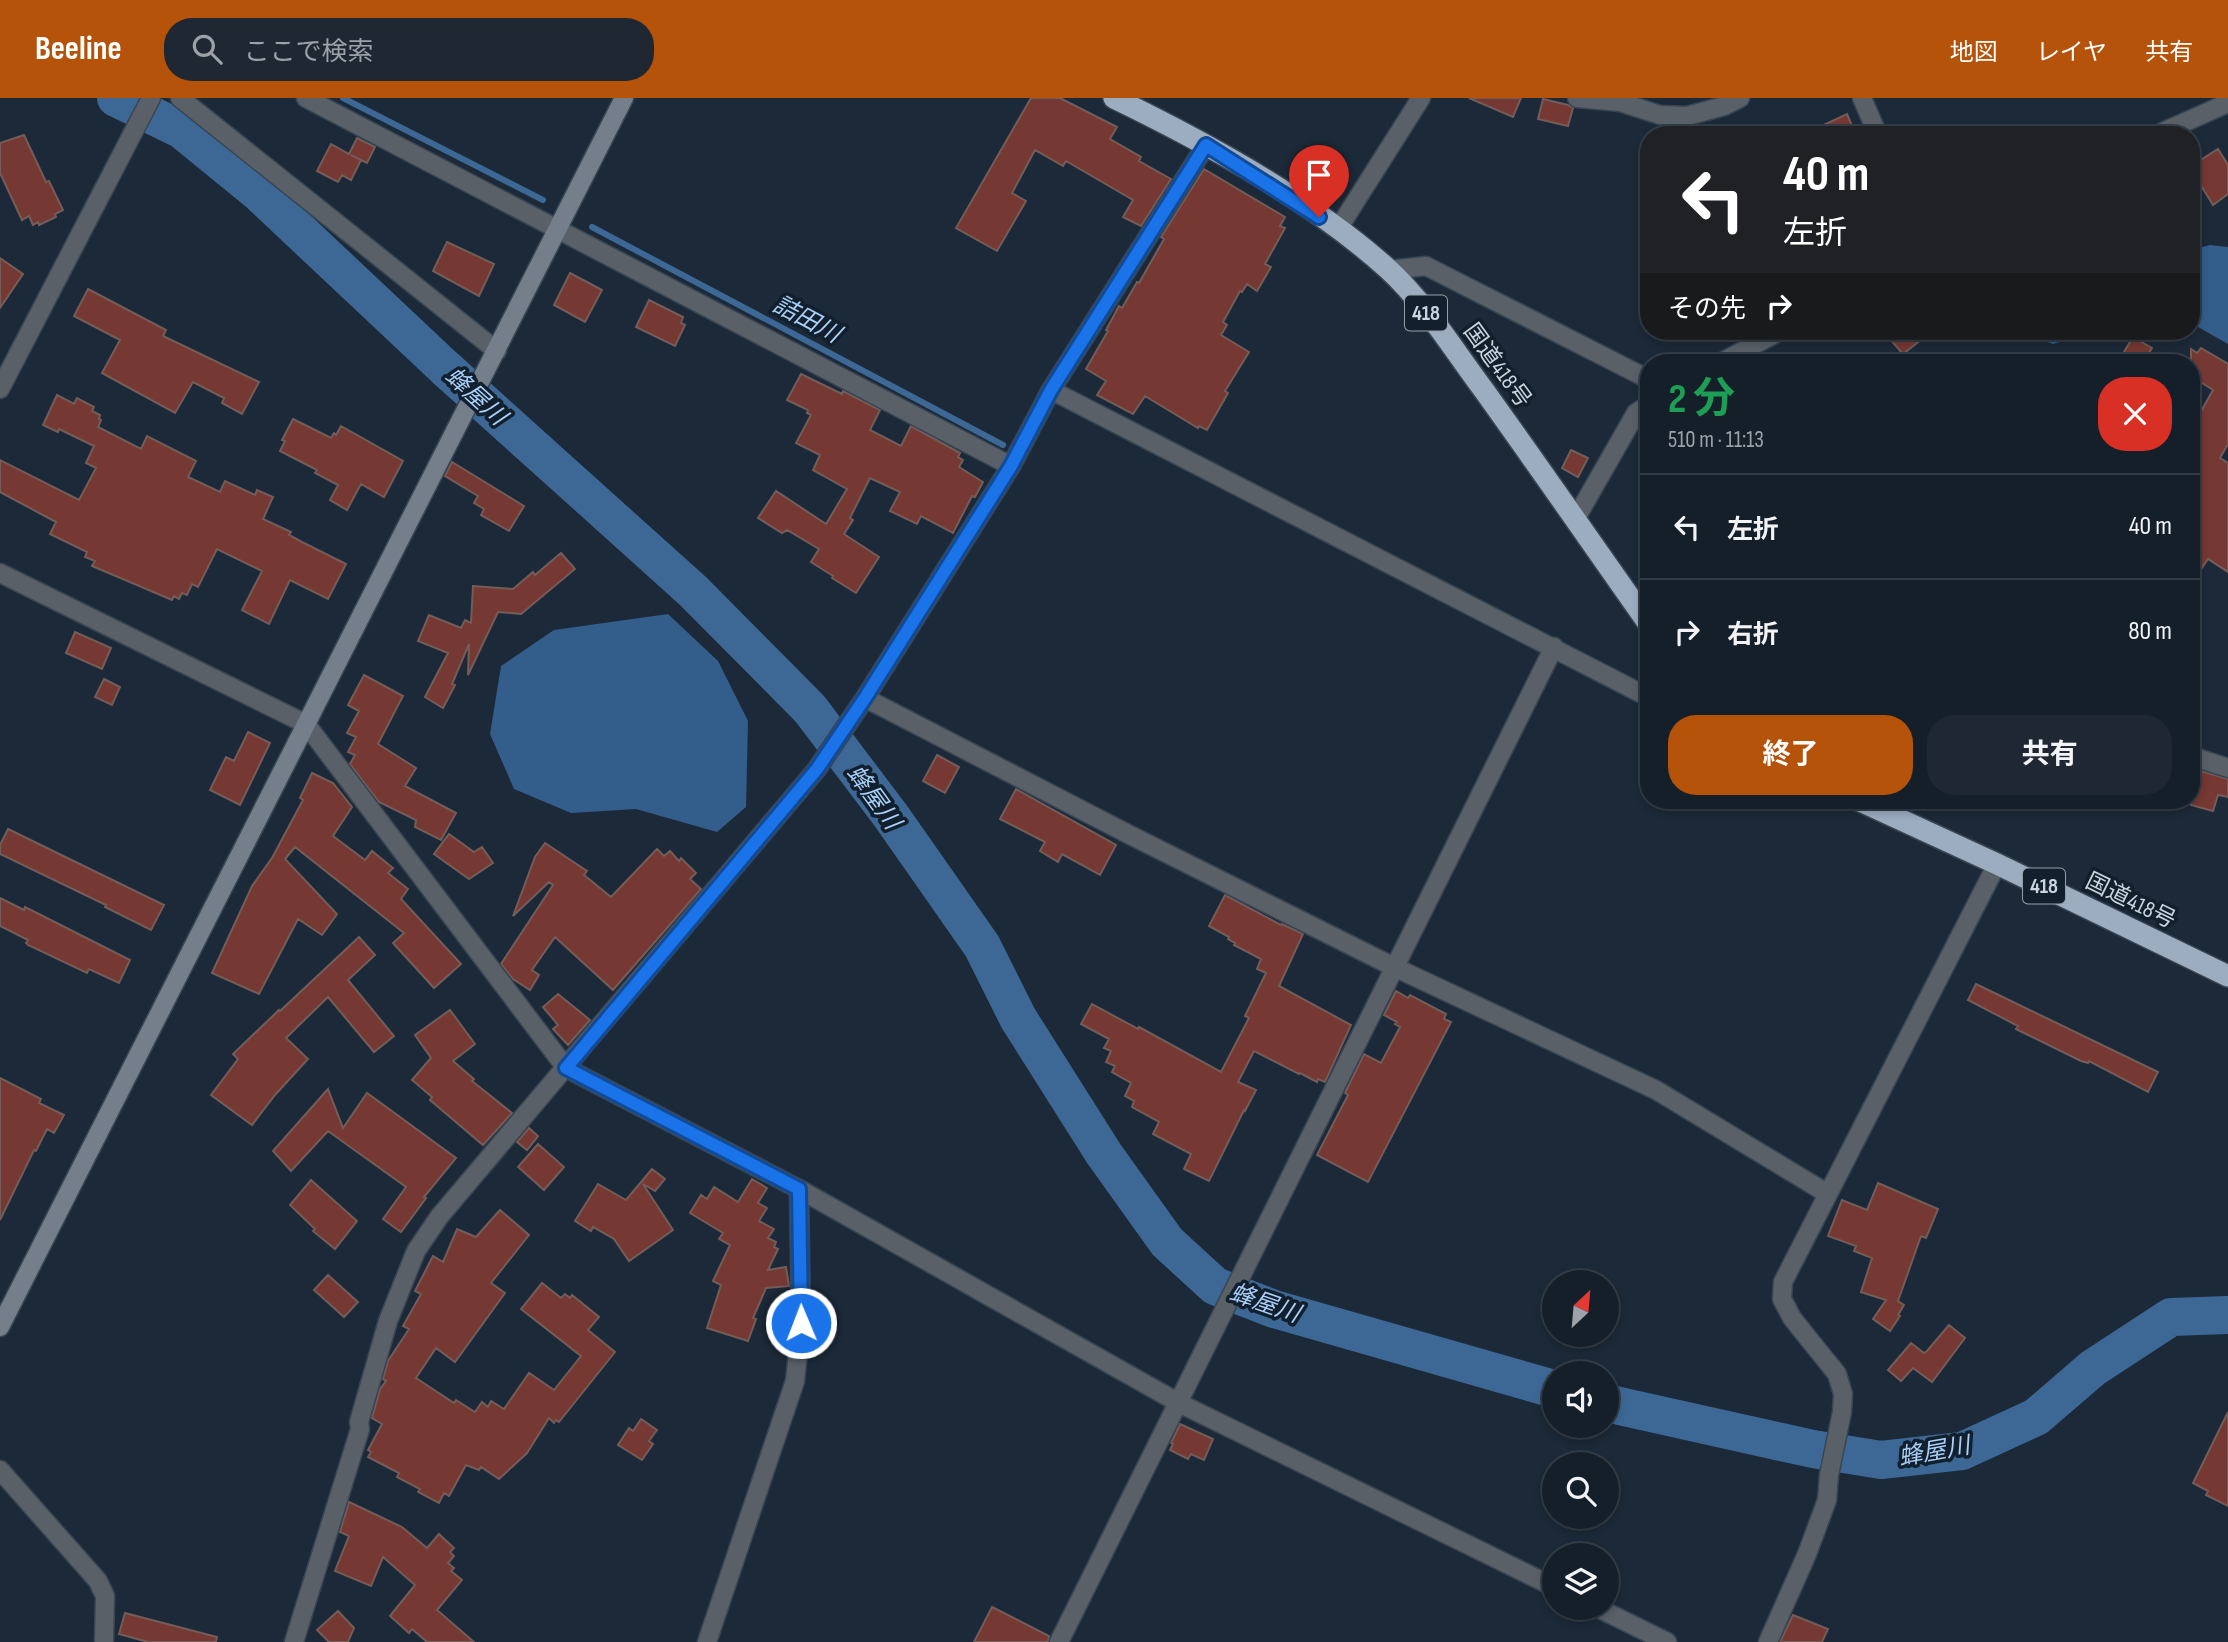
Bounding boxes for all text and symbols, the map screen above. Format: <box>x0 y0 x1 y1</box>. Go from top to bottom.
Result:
search box <box>164 18 654 81</box>
text: Beeline <box>35 29 122 69</box>
icon: search <box>188 30 226 68</box>
text: ここで検索 <box>244 37 374 68</box>
text: 地図 <box>1950 38 1998 67</box>
text: レイヤ <box>2036 38 2107 67</box>
text: 共有 <box>2145 38 2193 67</box>
pin <box>1289 145 1349 217</box>
text: 40 m <box>1783 146 1869 205</box>
icon: left <box>1668 154 1759 245</box>
icon: arrive <box>1300 156 1338 194</box>
text: 左折 <box>1783 214 1847 253</box>
icon: right <box>1760 287 1798 325</box>
water label: 詰田川 <box>768 290 848 351</box>
text: その先 <box>1668 294 1746 325</box>
road number: 418 <box>1405 296 1447 330</box>
street label: 国道418号 <box>1457 318 1537 413</box>
water label: 蜂屋川 <box>439 362 514 433</box>
text: 2 分 <box>1668 374 1735 425</box>
button: close <box>2098 377 2172 451</box>
text: 510 m · 11:13 <box>1668 426 1764 454</box>
icon: left <box>1668 508 1706 546</box>
text: 40 m <box>2129 511 2172 542</box>
text: 左折 <box>1727 515 1779 546</box>
icon: right <box>1668 613 1706 651</box>
text: 80 m <box>2128 616 2172 647</box>
text: 右折 <box>1727 620 1779 651</box>
button: 終了 <box>1668 715 1913 795</box>
button: 共有 <box>1927 715 2172 795</box>
water label: 蜂屋川 <box>841 760 908 837</box>
street label: 国道418号 <box>2081 867 2180 935</box>
road number: 418 <box>2023 868 2065 904</box>
north arrow <box>1542 1270 1619 1348</box>
map controls <box>1542 1270 1619 1620</box>
water label: 蜂屋川 <box>1226 1278 1306 1330</box>
position arrow <box>764 1286 838 1360</box>
button: sound <box>1542 1361 1619 1438</box>
water label: 蜂屋川 <box>1896 1430 1975 1472</box>
button: search <box>1542 1452 1619 1529</box>
button: layers <box>1542 1543 1619 1620</box>

